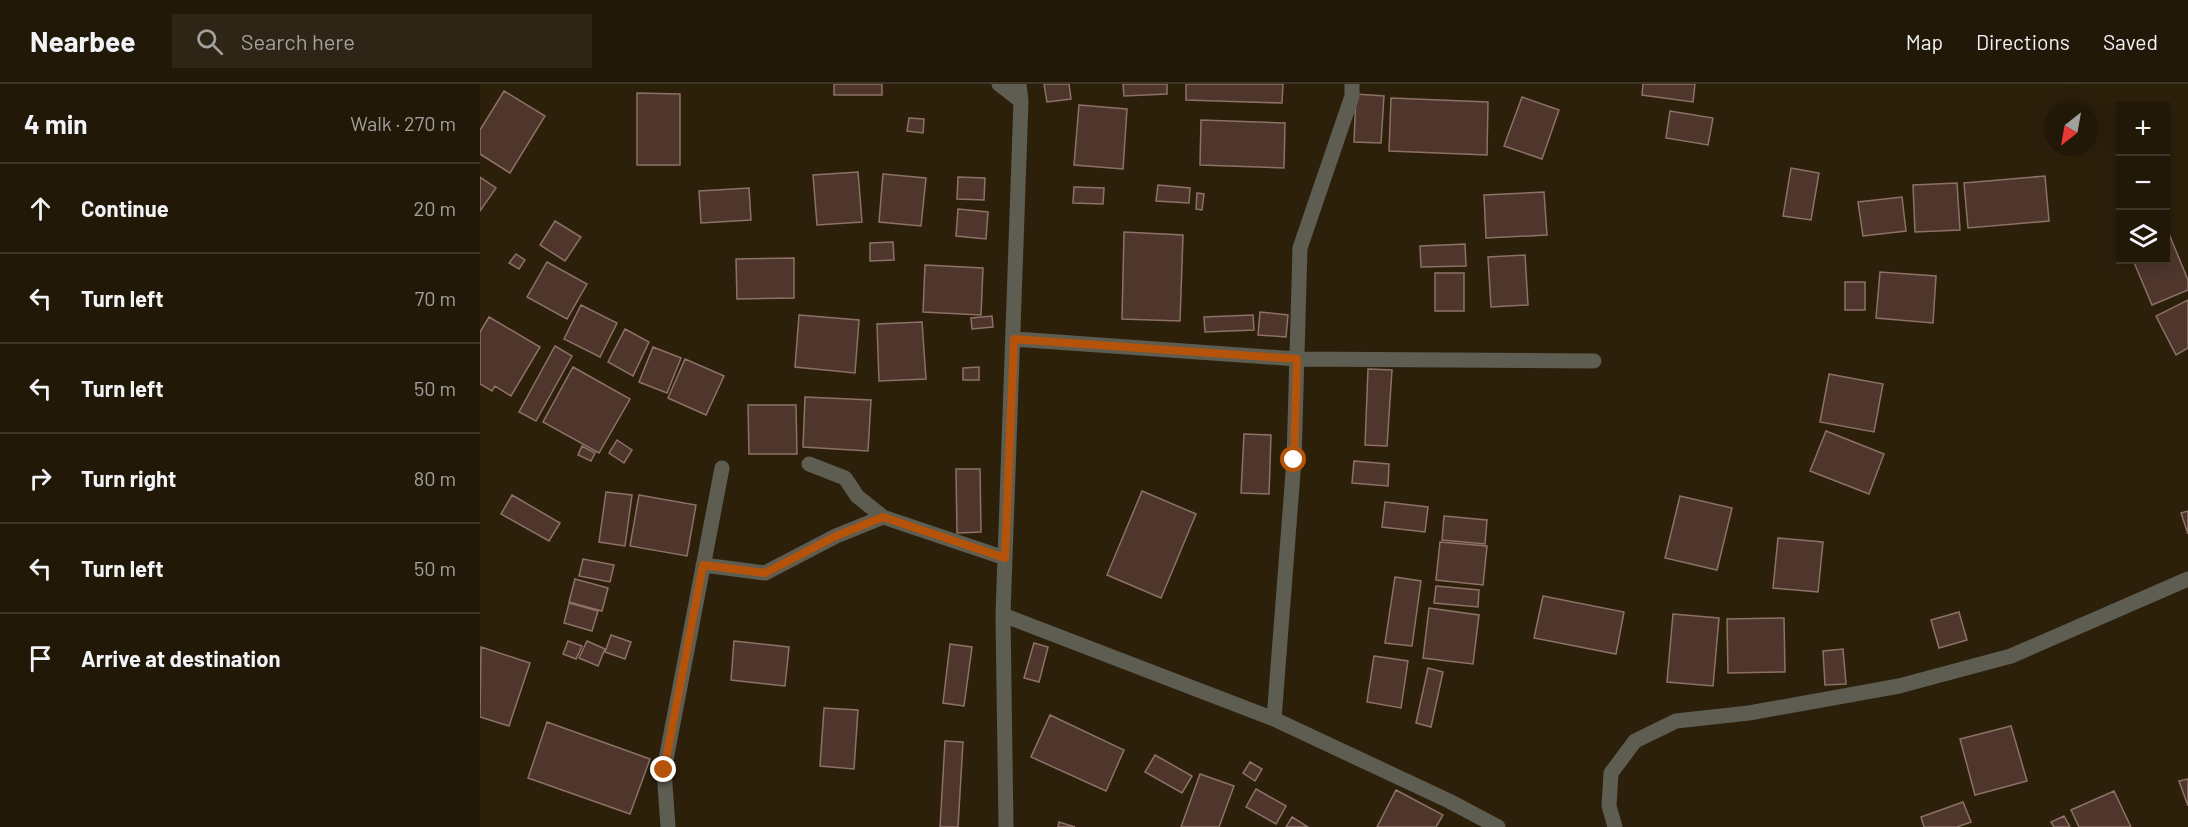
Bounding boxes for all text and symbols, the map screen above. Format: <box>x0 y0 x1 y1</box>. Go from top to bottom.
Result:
search box <box>172 14 592 68</box>
text: Nearbee <box>30 24 136 58</box>
icon: search <box>193 25 226 58</box>
text: Search here <box>241 28 355 54</box>
text: Map <box>1906 29 1943 54</box>
text: Directions <box>1976 29 2070 54</box>
text: Saved <box>2103 29 2158 54</box>
north arrow <box>2044 102 2098 156</box>
map controls <box>2116 102 2170 264</box>
button: + <box>2116 102 2170 156</box>
text: 4 min <box>24 108 88 139</box>
text: Walk · 270 m <box>350 111 456 135</box>
button: − <box>2116 156 2170 210</box>
icon: ahead <box>24 192 57 225</box>
text: Continue <box>81 195 169 221</box>
text: 20 m <box>413 196 456 220</box>
button: layers <box>2116 210 2170 264</box>
icon: left <box>24 282 57 315</box>
text: Turn left <box>81 285 164 311</box>
text: 70 m <box>415 286 456 310</box>
icon: left <box>24 372 57 405</box>
text: Turn left <box>81 375 164 401</box>
text: 50 m <box>414 376 456 400</box>
route start <box>1280 446 1306 472</box>
icon: right <box>24 462 57 495</box>
text: Turn right <box>81 465 176 491</box>
text: 80 m <box>414 466 456 490</box>
icon: left <box>24 552 57 585</box>
text: Turn left <box>81 555 164 581</box>
text: 50 m <box>414 556 456 580</box>
icon: arrive <box>24 642 57 675</box>
text: Arrive at destination <box>81 645 280 671</box>
route end <box>650 756 676 782</box>

